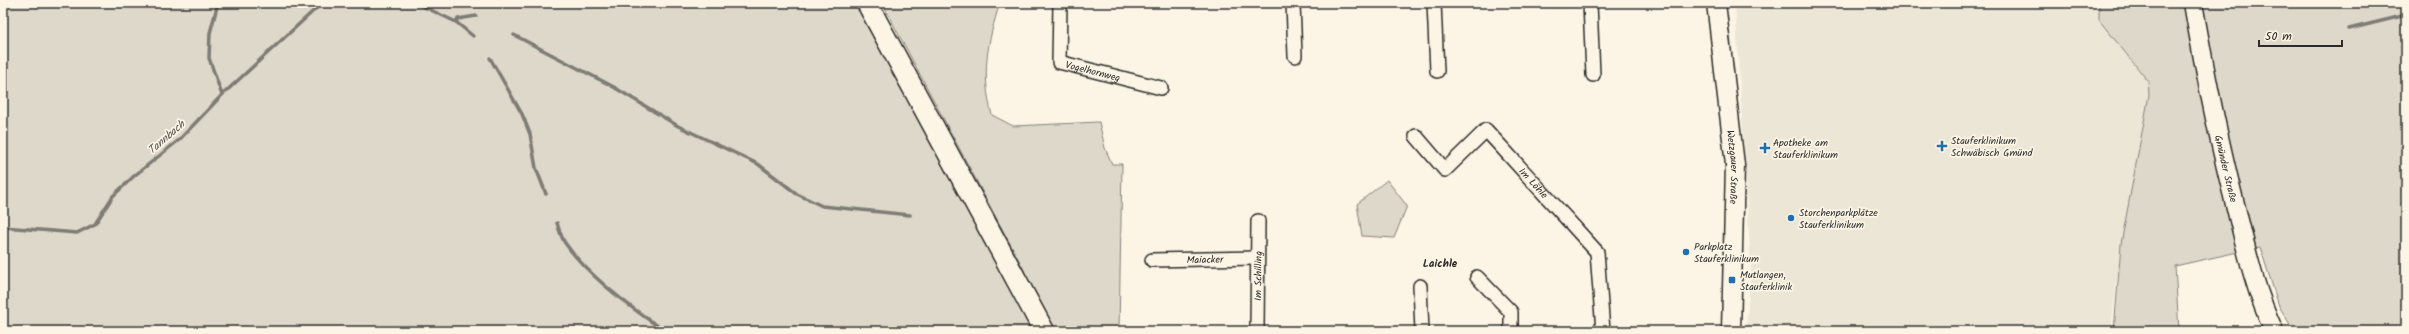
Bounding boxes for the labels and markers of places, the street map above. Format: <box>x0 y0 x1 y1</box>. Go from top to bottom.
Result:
place label: Stauferklinikum Schwäbisch Gmünd <box>1951 133 2033 161</box>
place label: Apotheke am Stauferklinikum <box>1773 135 1838 163</box>
marker: Stauferklinikum Schwäbisch Gmünd <box>1936 140 1948 152</box>
marker: Apotheke am Stauferklinikum <box>1760 143 1770 153</box>
place label: Storchenparkplätze Stauferklinikum <box>1799 205 1878 233</box>
marker: Storchenparkplätze Stauferklinikum <box>1786 213 1796 223</box>
place label: Parkplatz Stauferklinikum <box>1694 239 1759 267</box>
marker: Parkplatz Stauferklinikum <box>1681 247 1691 257</box>
place label: Mutlangen, Stauferklinik <box>1740 267 1792 295</box>
marker: Mutlangen, Stauferklinik <box>1727 275 1737 285</box>

